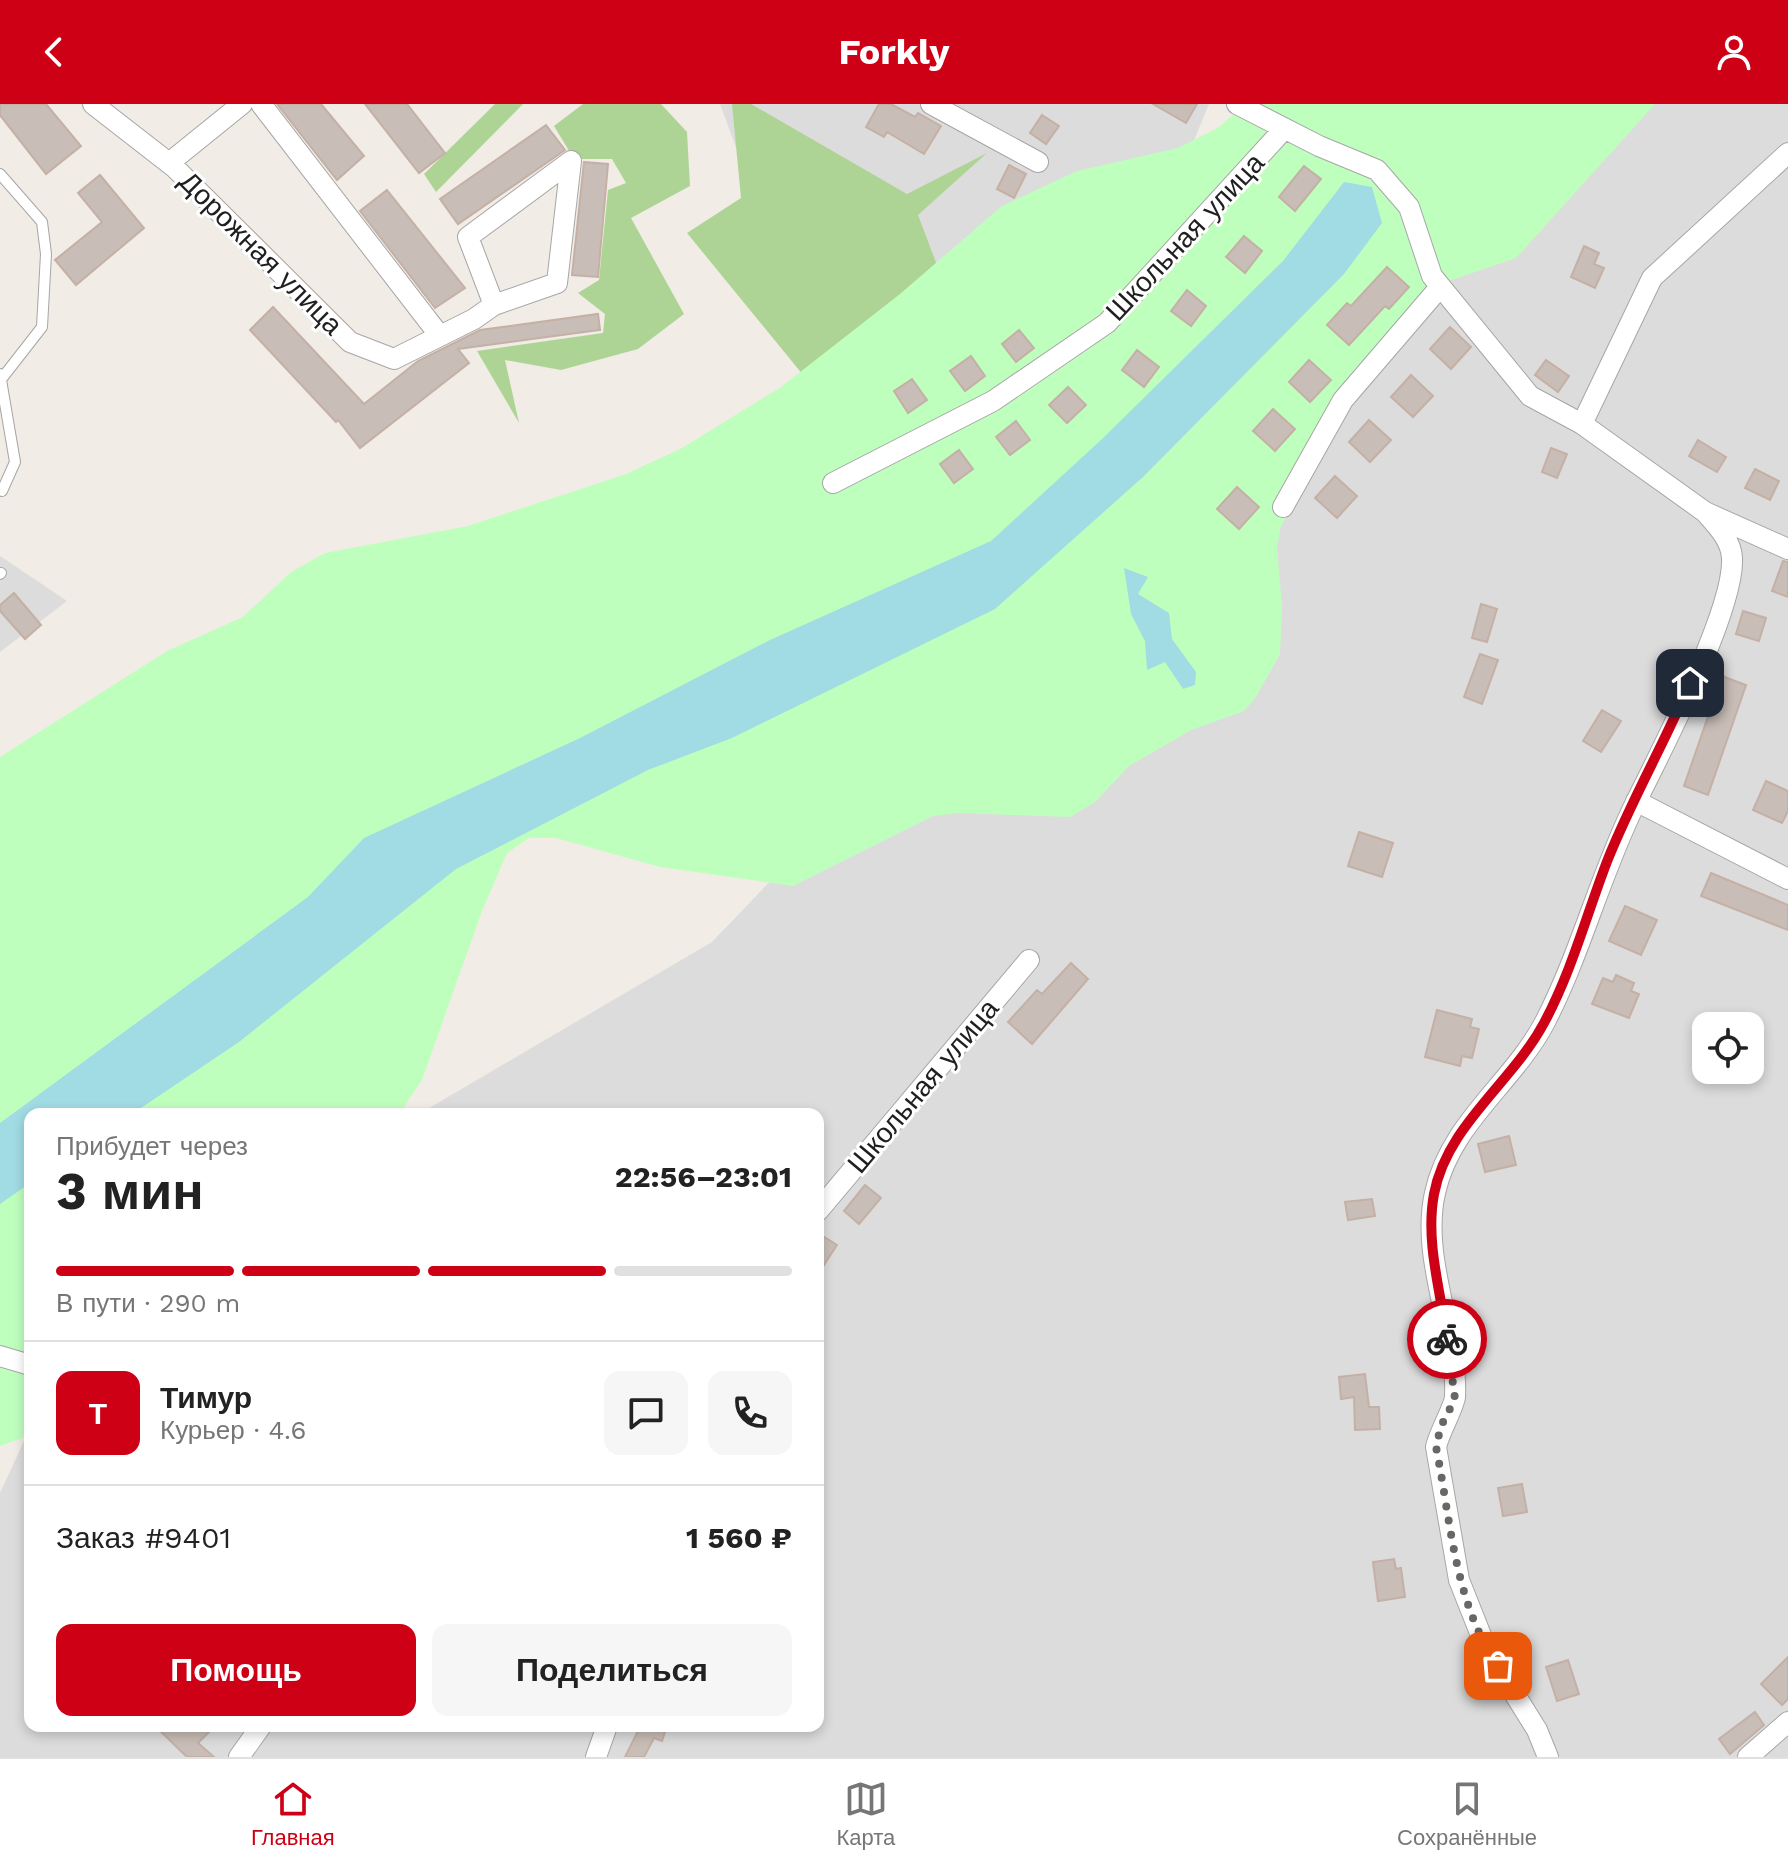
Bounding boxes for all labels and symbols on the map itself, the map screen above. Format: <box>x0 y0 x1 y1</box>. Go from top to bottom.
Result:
street label: Школьная улица <box>1099 146 1271 328</box>
street label: Дорожная улица <box>173 165 350 342</box>
pin <box>1656 649 1724 717</box>
street label: Школьная улица <box>841 992 1006 1180</box>
courier <box>1407 1299 1487 1379</box>
pin <box>1464 1632 1532 1700</box>

